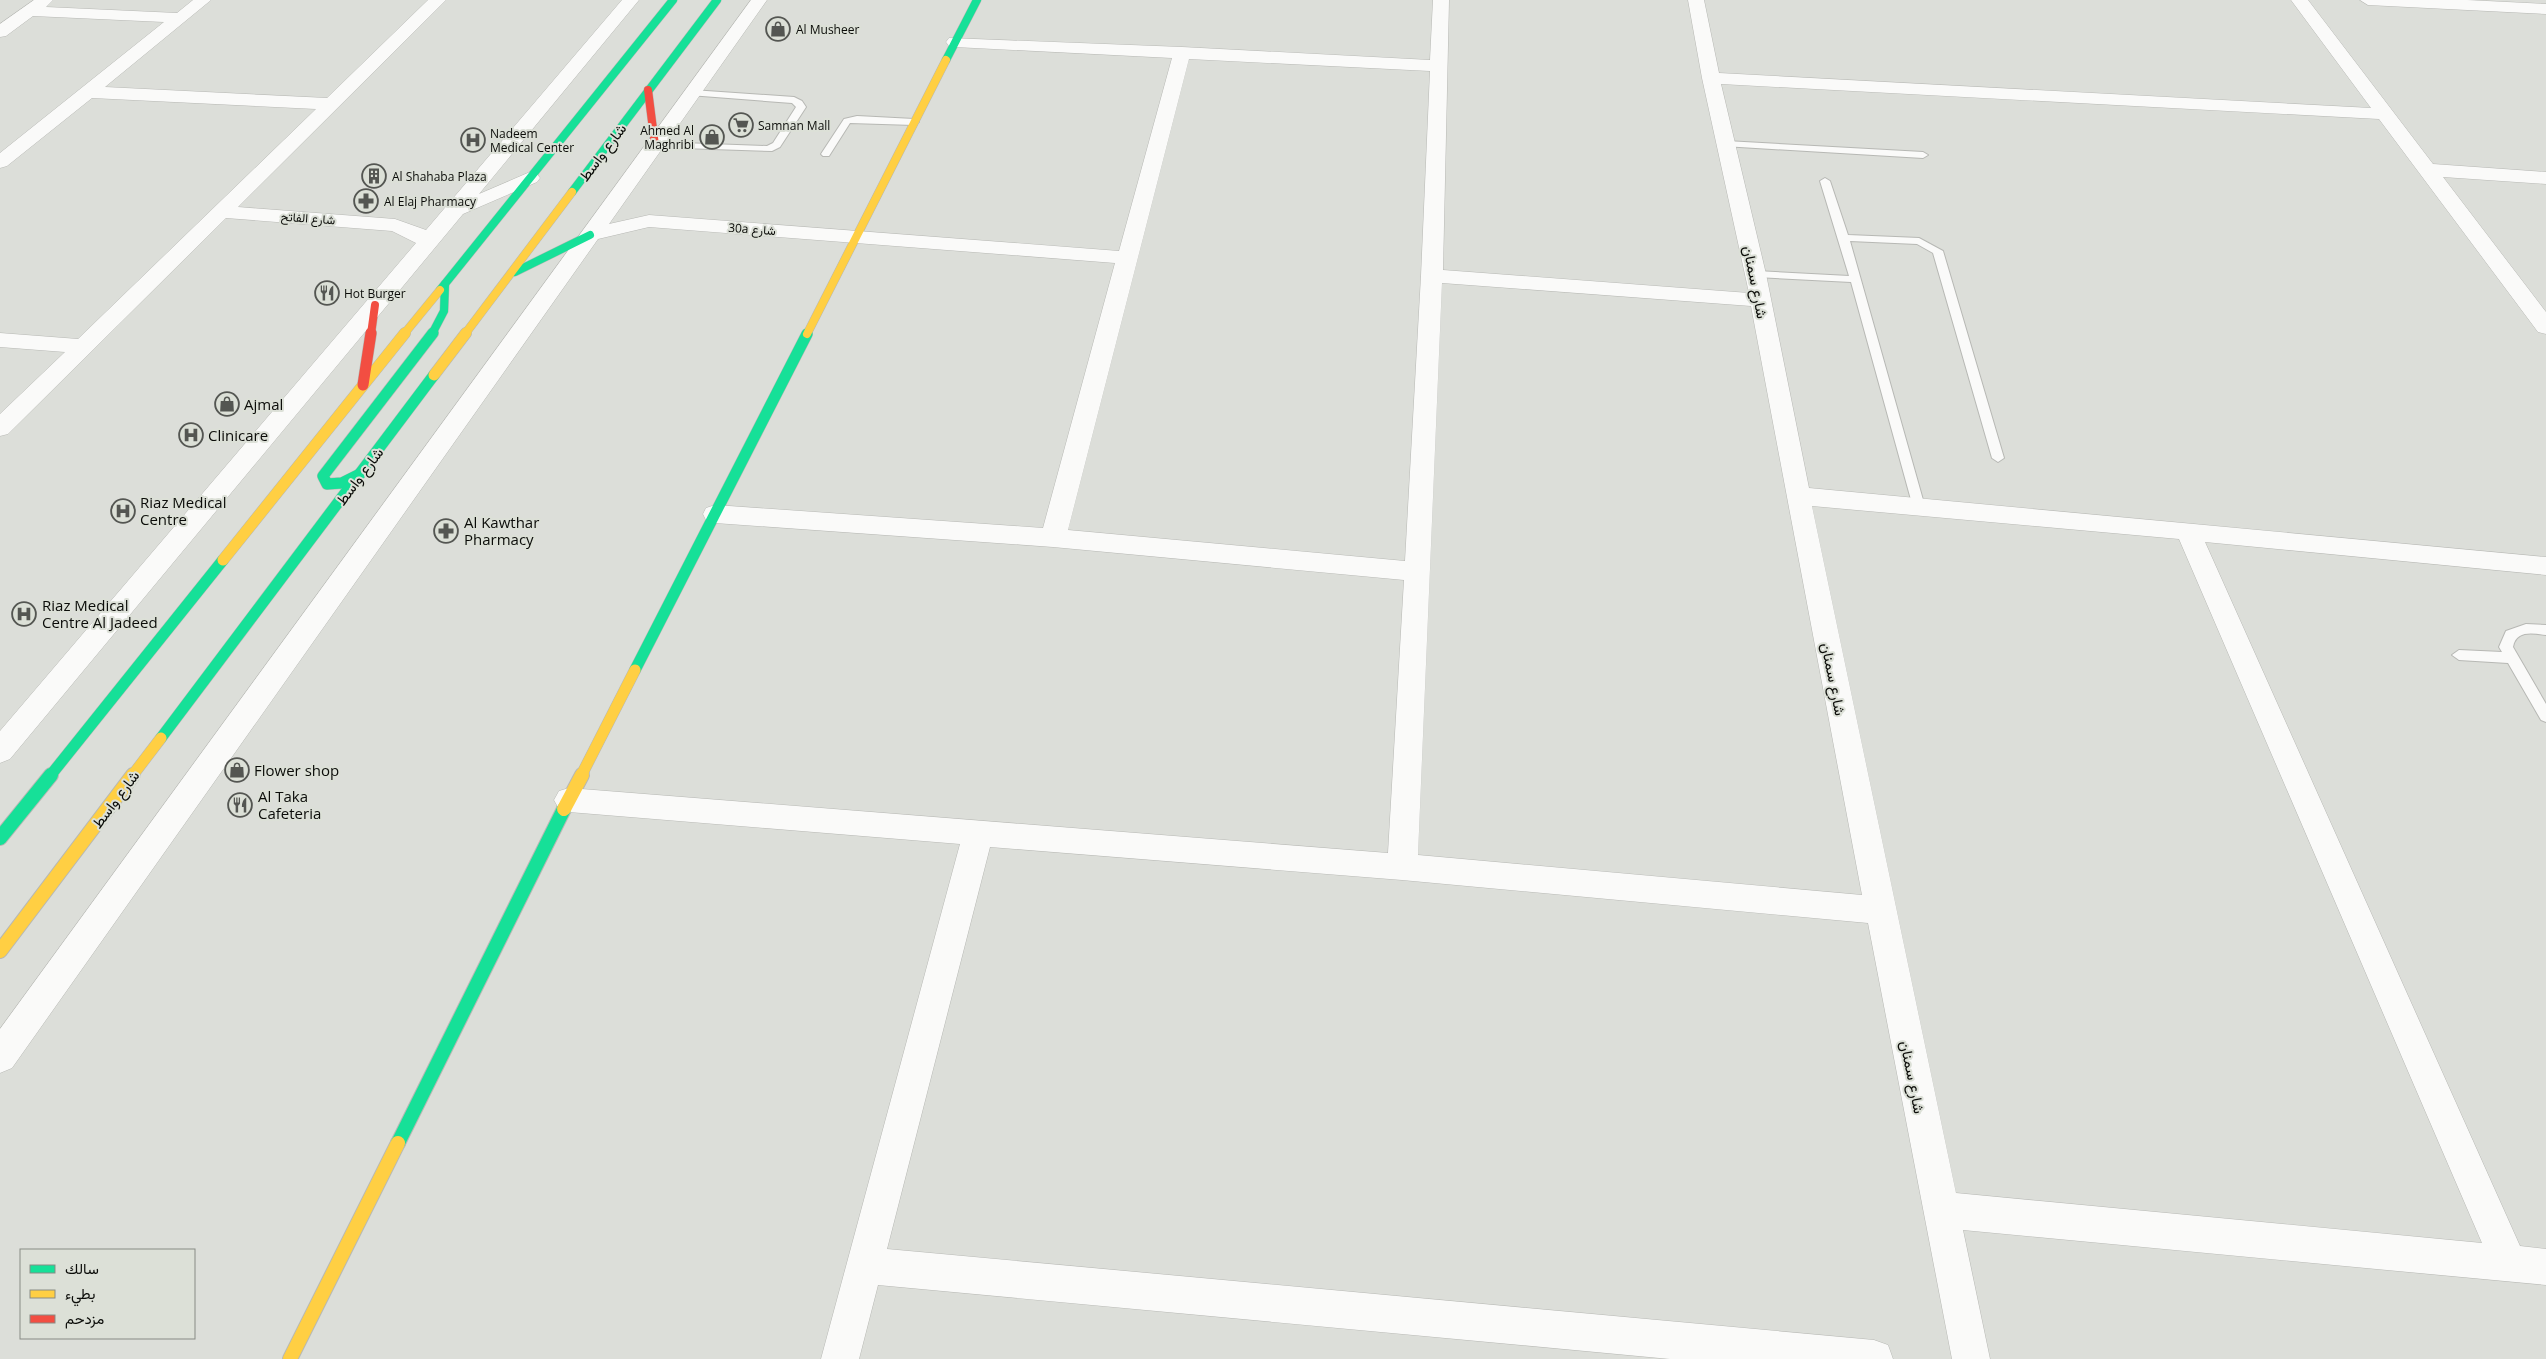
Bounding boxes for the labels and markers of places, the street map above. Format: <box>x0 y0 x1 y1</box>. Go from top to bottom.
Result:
shop icon: Al Musheer <box>765 16 791 42</box>
place label: Al Musheer <box>796 21 859 38</box>
supermarket icon: Samnan Mall <box>728 112 754 138</box>
place label: Samnan Mall <box>758 117 830 134</box>
place label: Ahmed Al Maghribi <box>640 122 694 153</box>
shop icon: Ahmed Al Maghribi <box>699 124 725 150</box>
place label: Nadeem Medical Center <box>490 125 574 156</box>
hospital icon: Nadeem Medical Center <box>460 127 486 153</box>
building icon: Al Shahaba Plaza <box>361 163 387 189</box>
place label: Al Shahaba Plaza <box>392 168 487 185</box>
pharmacy icon: Al Elaj Pharmacy <box>353 188 379 214</box>
place label: Al Elaj Pharmacy <box>384 193 477 210</box>
restaurant icon: Hot Burger <box>314 280 340 306</box>
place label: Hot Burger <box>344 285 406 302</box>
shop icon: Ajmal <box>214 391 240 417</box>
place label: Ajmal <box>244 394 283 414</box>
hospital icon: Clinicare <box>178 422 204 448</box>
place label: Clinicare <box>208 425 268 445</box>
place label: Riaz Medical Centre <box>140 492 227 529</box>
hospital icon: Riaz Medical Centre <box>110 498 136 524</box>
place label: Al Kawthar Pharmacy <box>464 512 539 549</box>
pharmacy icon: Al Kawthar Pharmacy <box>433 518 459 544</box>
place label: Riaz Medical Centre Al Jadeed <box>42 595 158 632</box>
hospital icon: Riaz Medical Centre Al Jadeed <box>11 601 37 627</box>
shop icon: Flower shop <box>224 757 250 783</box>
place label: Flower shop <box>254 760 339 780</box>
place label: Al Taka Cafeteria <box>258 786 321 823</box>
restaurant icon: Al Taka Cafeteria <box>227 792 253 818</box>

